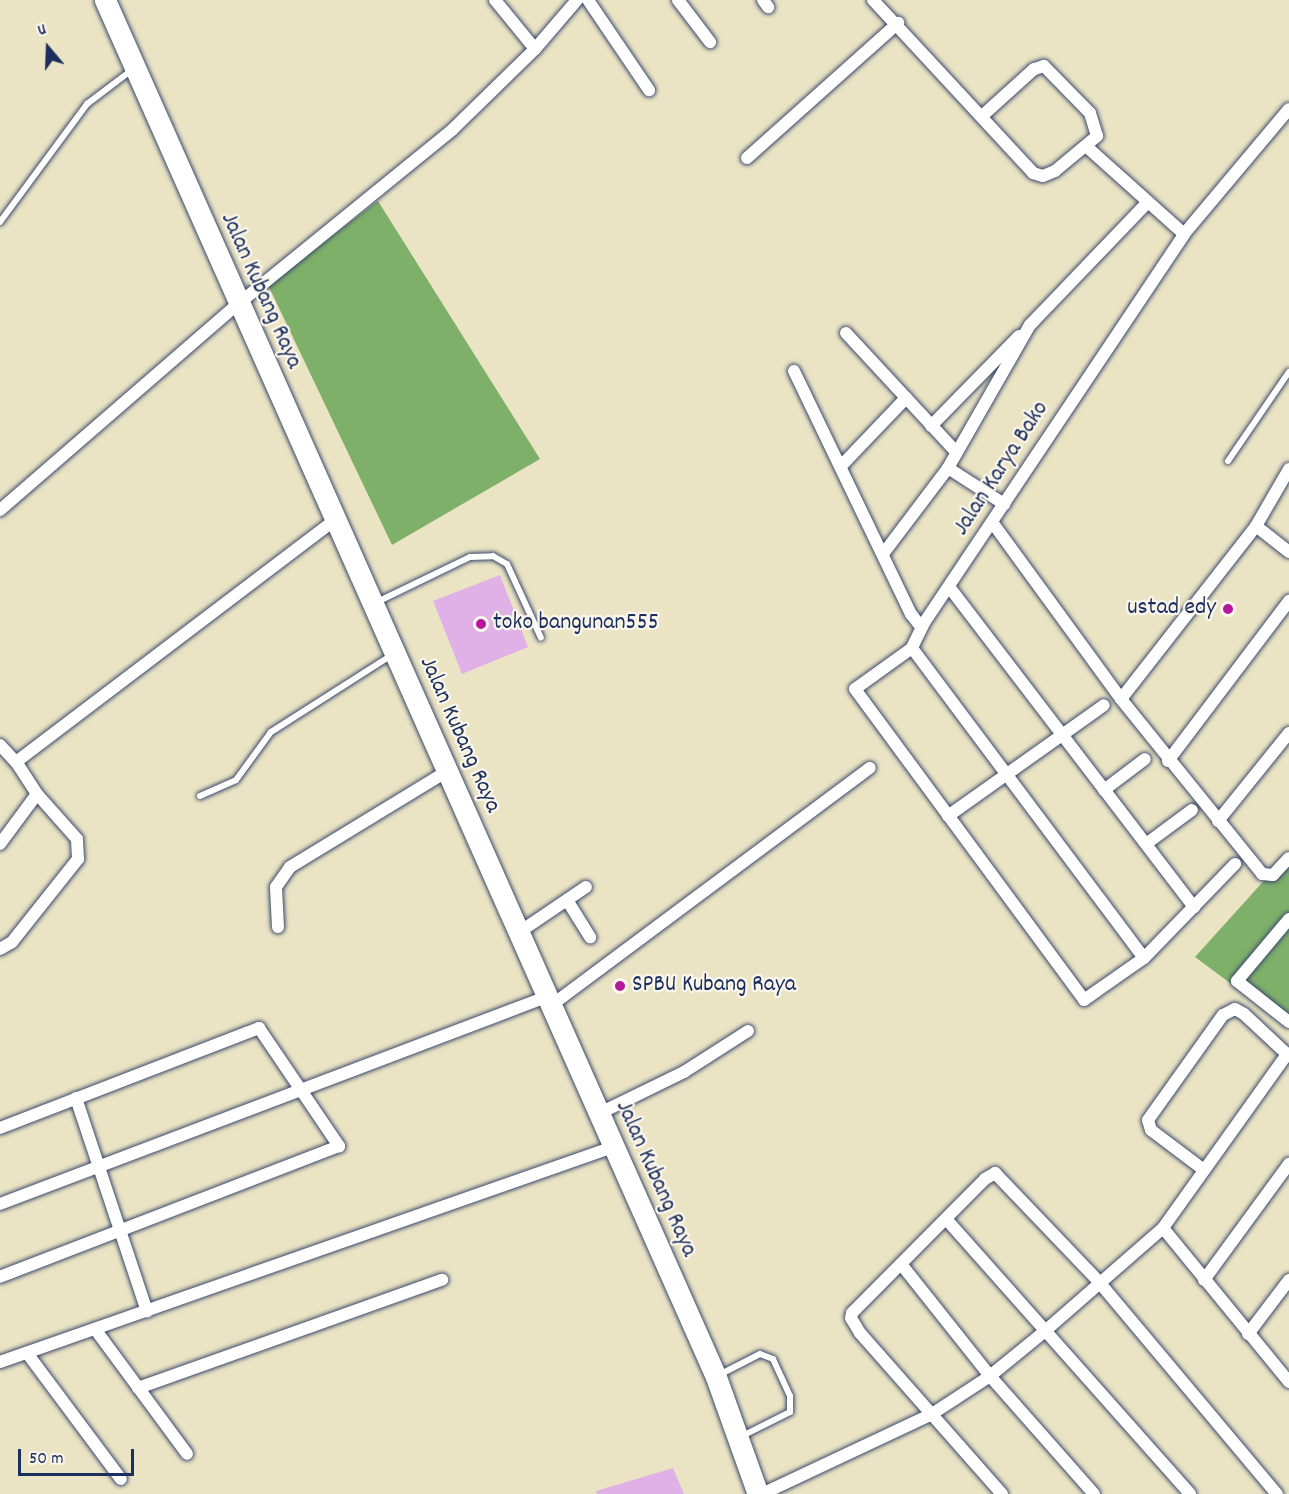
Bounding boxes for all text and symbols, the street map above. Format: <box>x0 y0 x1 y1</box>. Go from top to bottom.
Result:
north arrow <box>18 18 78 78</box>
text: U <box>35 18 49 43</box>
street label: Jalan Kubang Raya <box>213 209 307 373</box>
street label: Jalan Karya Bako <box>948 396 1056 542</box>
place label: ustad edy <box>1127 595 1216 623</box>
marker: ustad edy <box>1221 602 1235 616</box>
place label: toko bangunan555 <box>493 610 659 638</box>
marker: toko bangunan555 <box>474 617 488 631</box>
street label: Jalan Kubang Raya <box>412 653 506 817</box>
place label: SPBU Kubang Raya <box>632 972 796 1000</box>
marker: SPBU Kubang Raya <box>613 979 627 993</box>
street label: Jalan Kubang Raya <box>608 1097 702 1261</box>
scale bar <box>21 1437 136 1475</box>
text: 50 m <box>29 1447 64 1472</box>

